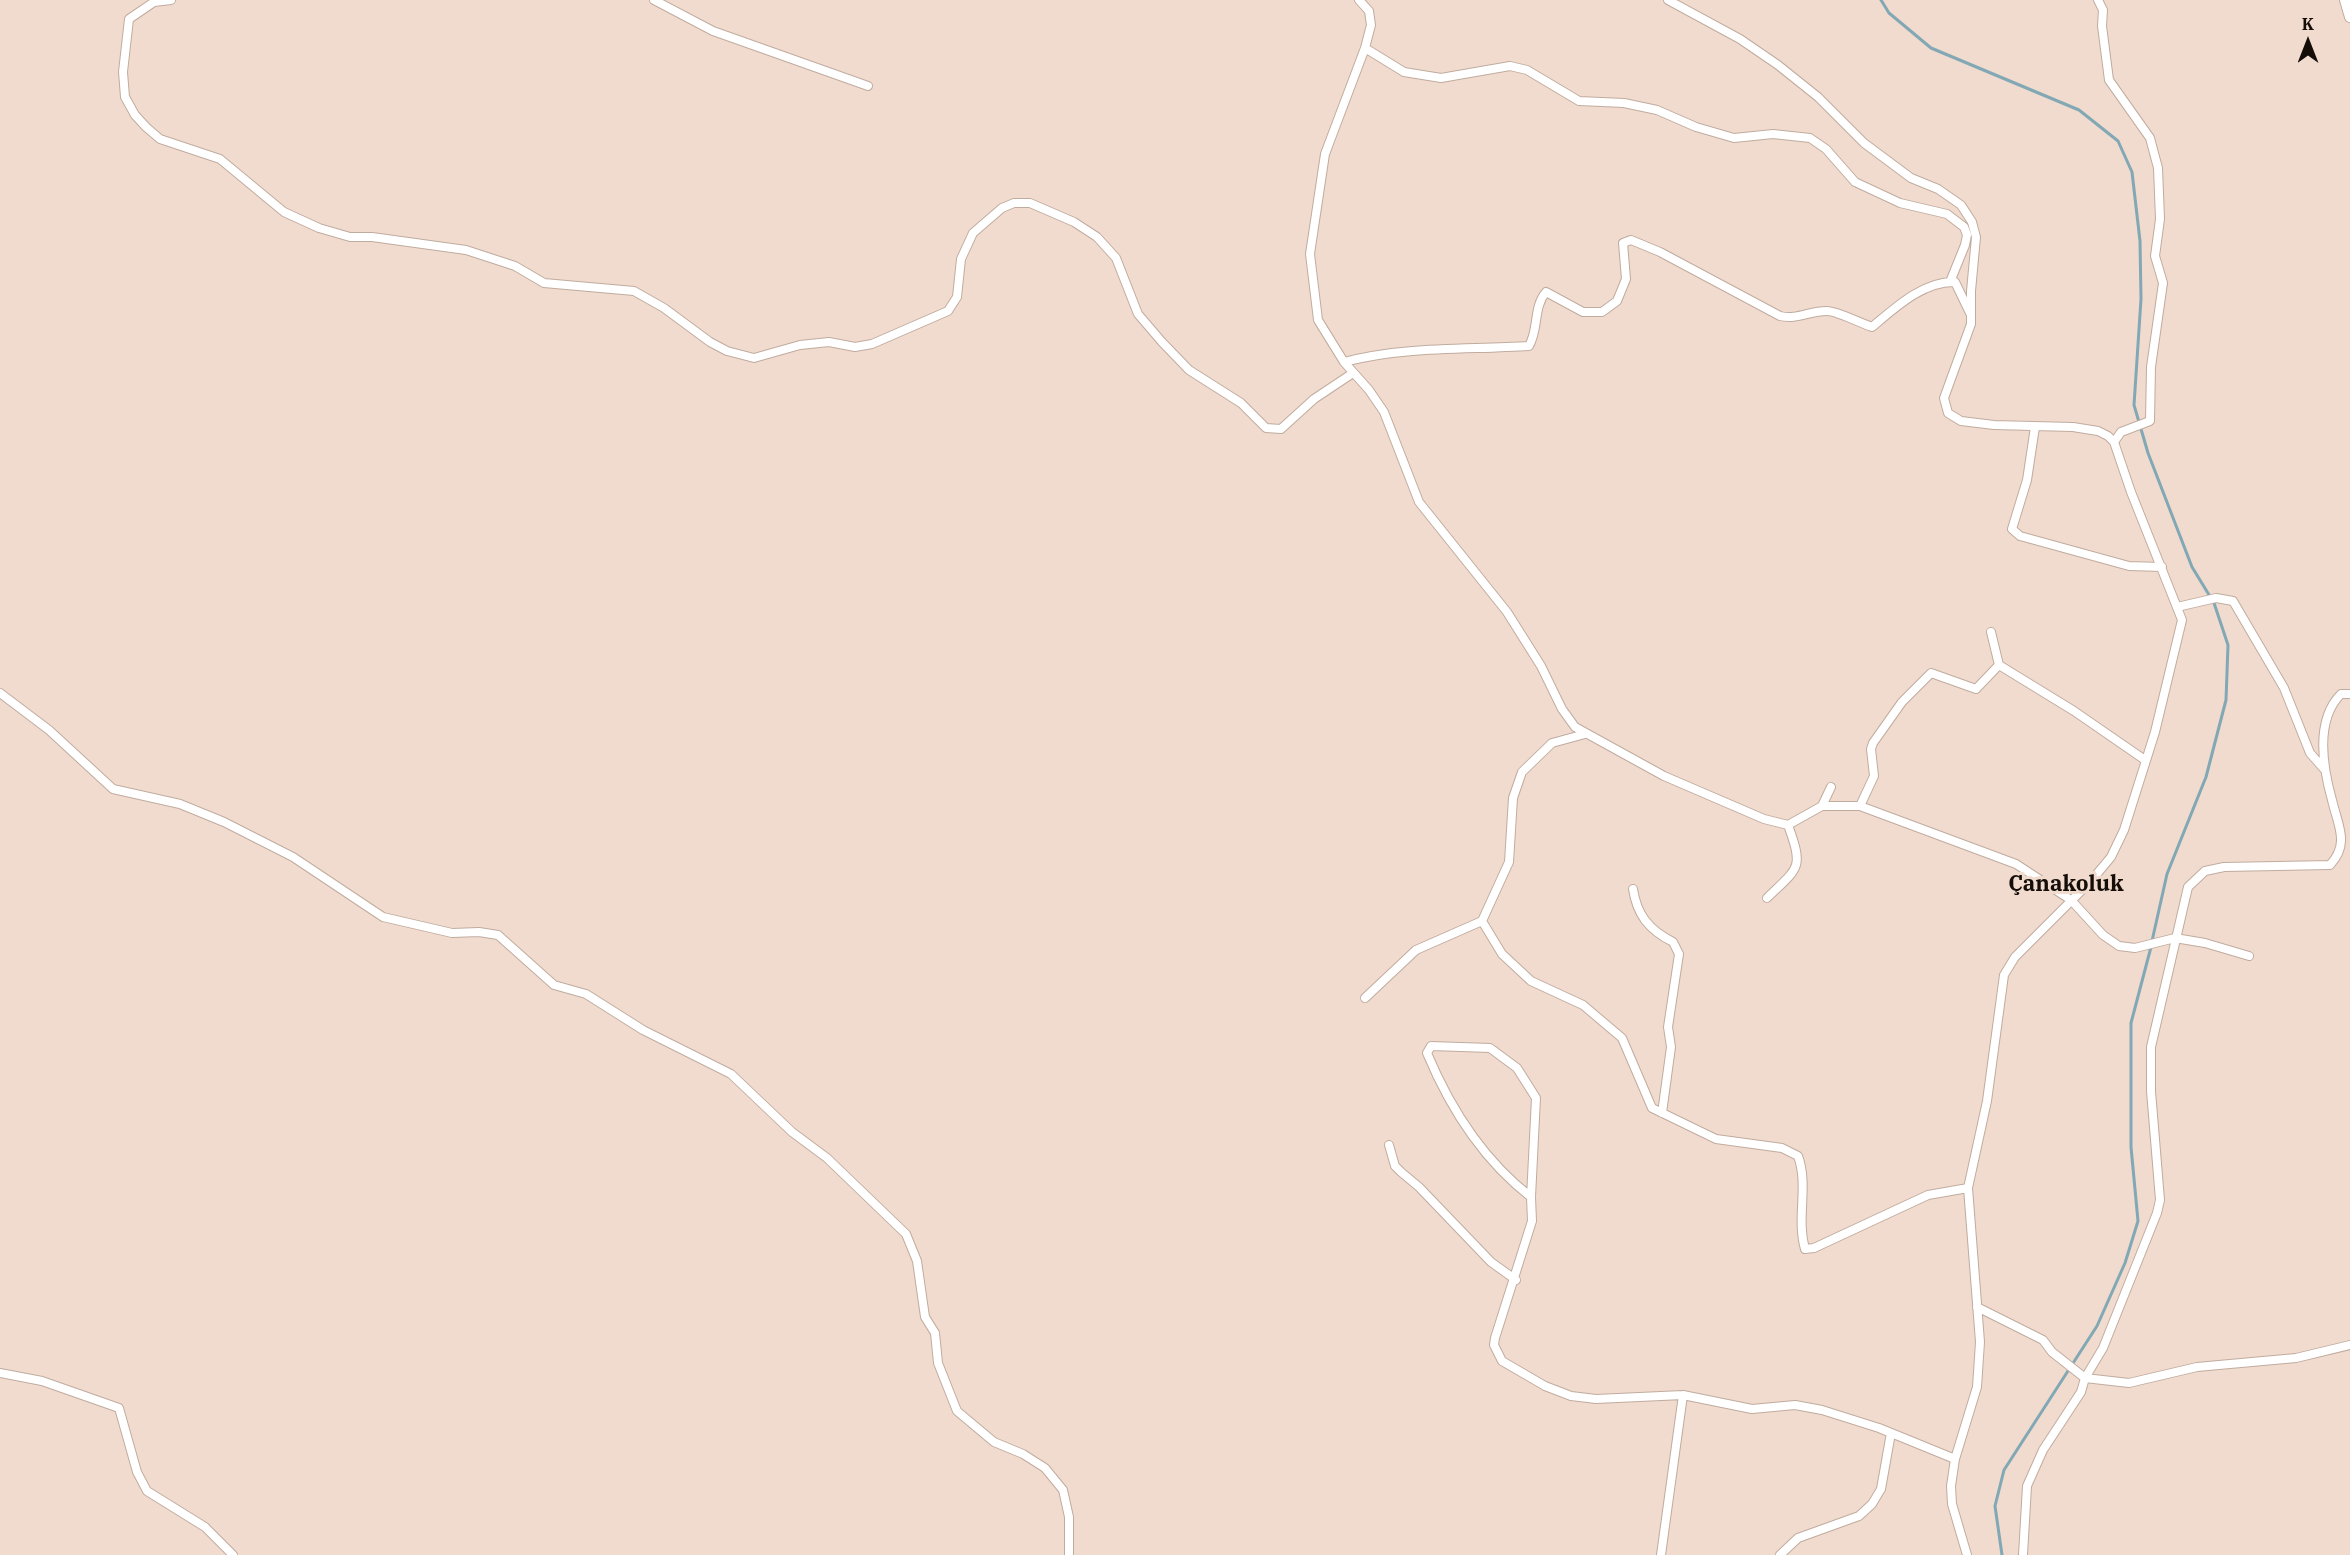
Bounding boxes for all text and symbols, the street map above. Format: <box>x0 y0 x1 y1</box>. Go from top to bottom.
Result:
north arrow <box>2278 12 2338 72</box>
text: K <box>2302 14 2314 34</box>
district label: Çanakoluk <box>2008 872 2124 898</box>

